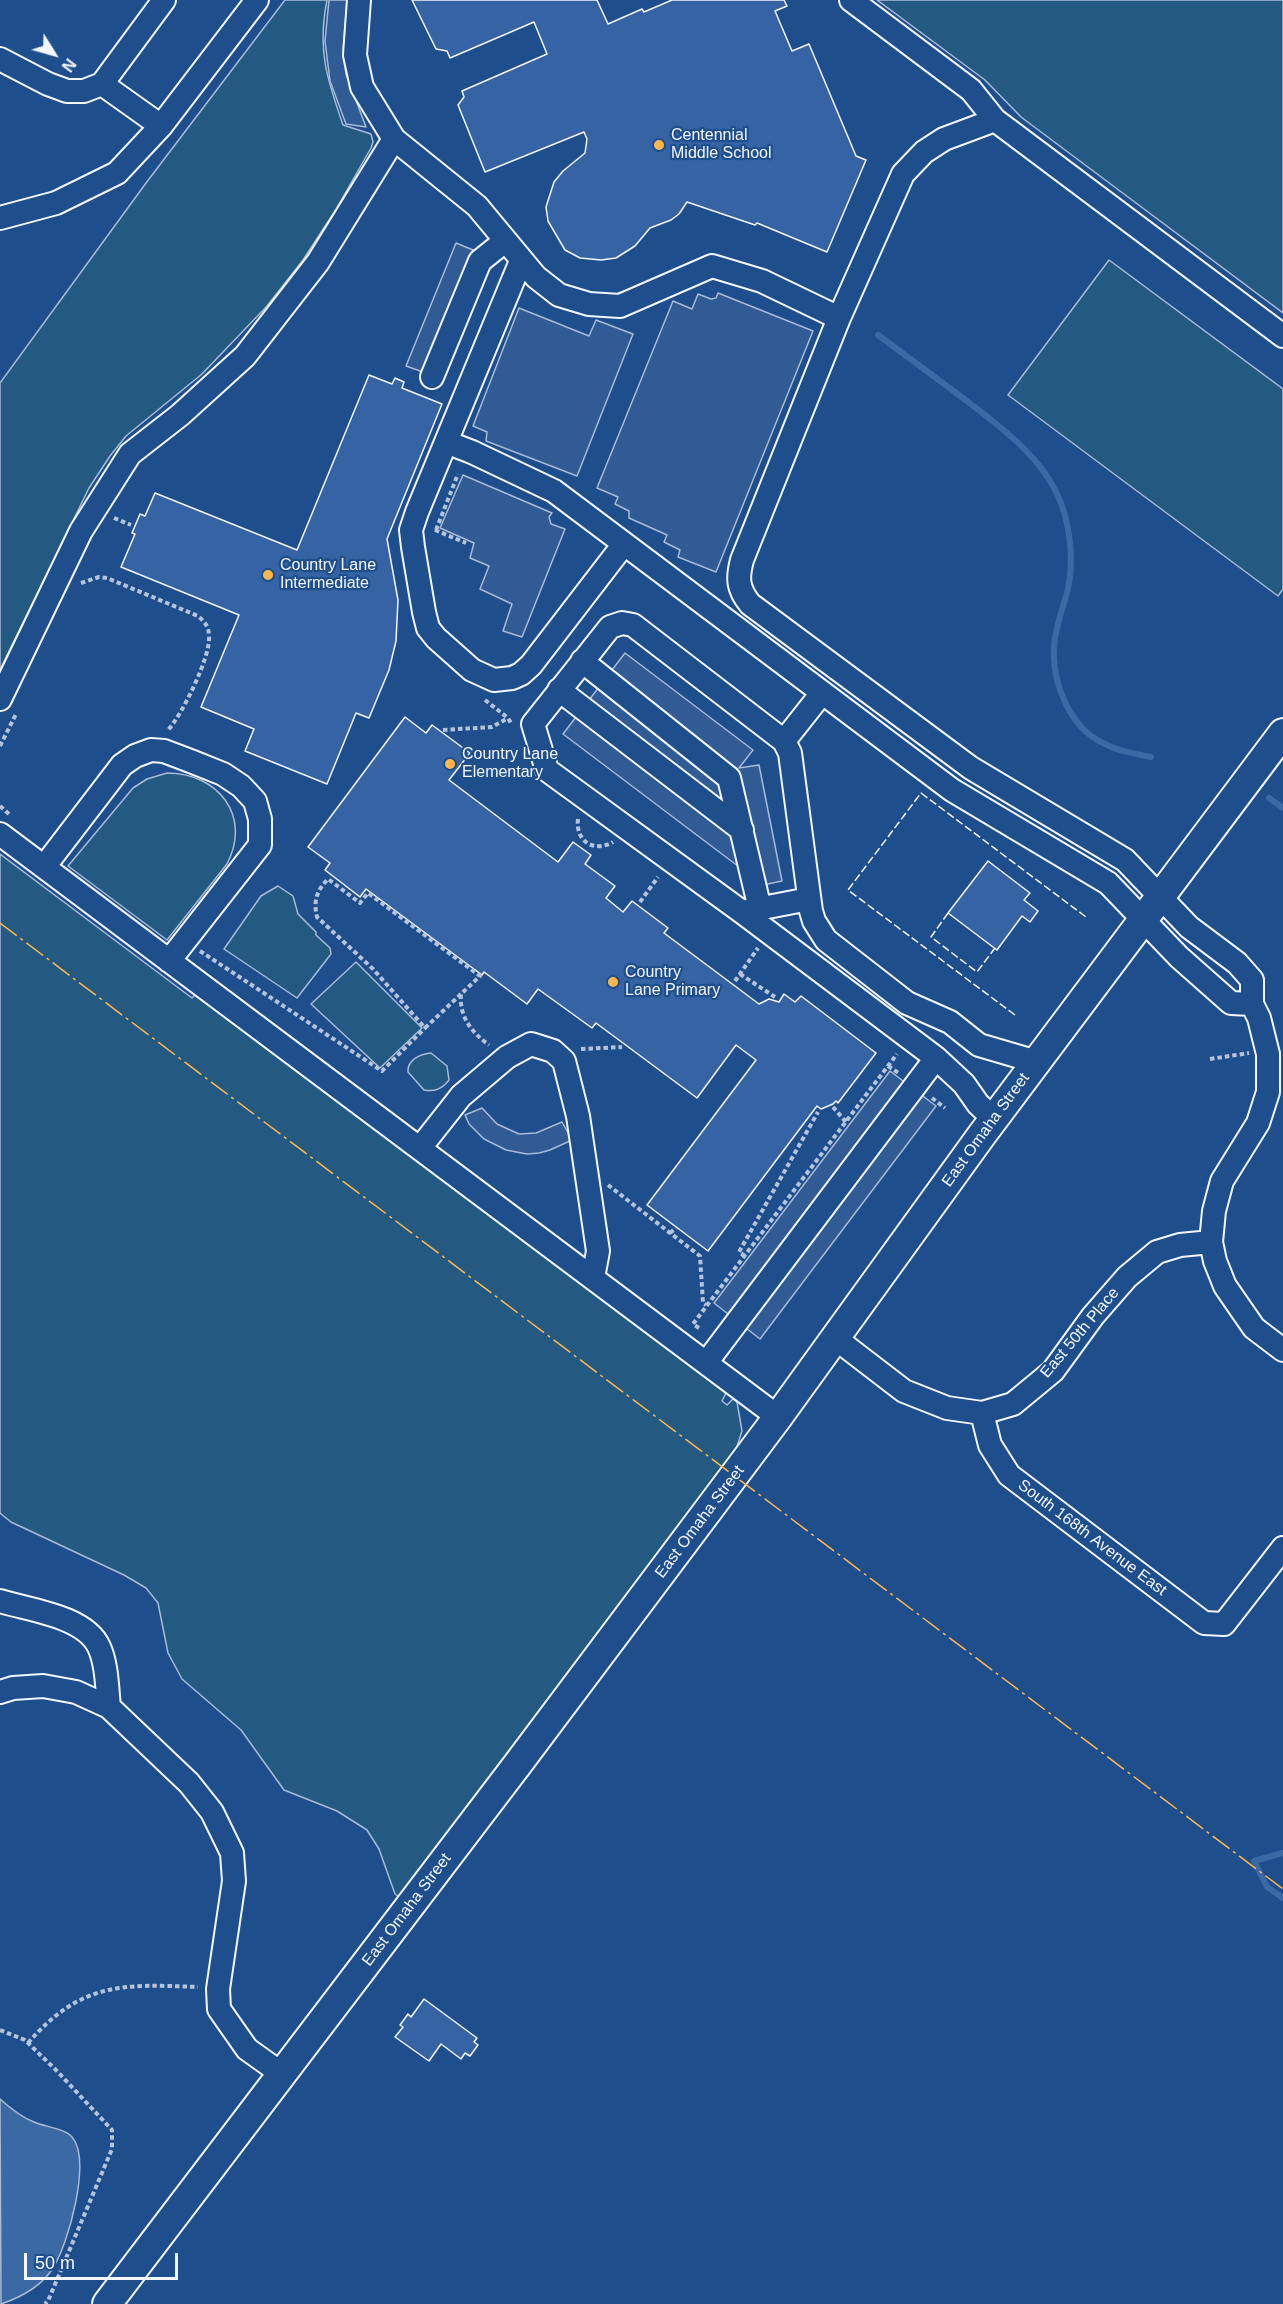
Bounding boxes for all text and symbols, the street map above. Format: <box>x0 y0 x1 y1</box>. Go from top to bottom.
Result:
north arrow <box>24 24 84 84</box>
text: N <box>59 55 79 75</box>
place label: Centennial Middle School <box>671 126 771 164</box>
marker: Centennial Middle School <box>652 138 666 152</box>
place label: Country Lane Intermediate <box>280 556 376 594</box>
marker: Country Lane Intermediate <box>261 568 275 582</box>
place label: Country Lane Elementary <box>462 745 558 783</box>
marker: Country Lane Elementary <box>443 757 457 771</box>
place label: Country Lane Primary <box>625 963 720 1001</box>
marker: Country Lane Primary <box>606 975 620 989</box>
street label: East Omaha Street <box>938 1069 1034 1191</box>
street label: East 50th Place <box>1037 1284 1123 1382</box>
street label: East Omaha Street <box>651 1462 749 1582</box>
street label: South 168th Avenue East <box>1014 1476 1170 1600</box>
street label: East Omaha Street <box>358 1850 456 1970</box>
scale bar <box>27 2241 182 2279</box>
text: 50 m <box>35 2253 75 2273</box>

